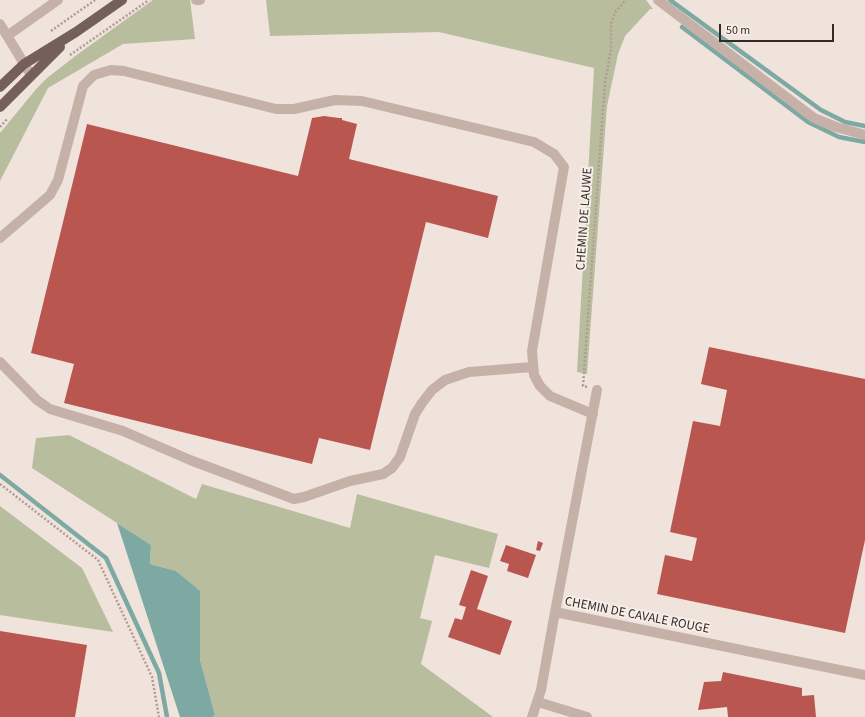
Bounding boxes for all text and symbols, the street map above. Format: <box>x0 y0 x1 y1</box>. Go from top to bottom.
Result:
scale bar <box>721 16 836 42</box>
text: 50 m <box>726 22 750 39</box>
street label: CHEMIN DE LAUWE <box>574 167 596 271</box>
street label: CHEMIN DE CAVALE ROUGE <box>563 594 711 638</box>

